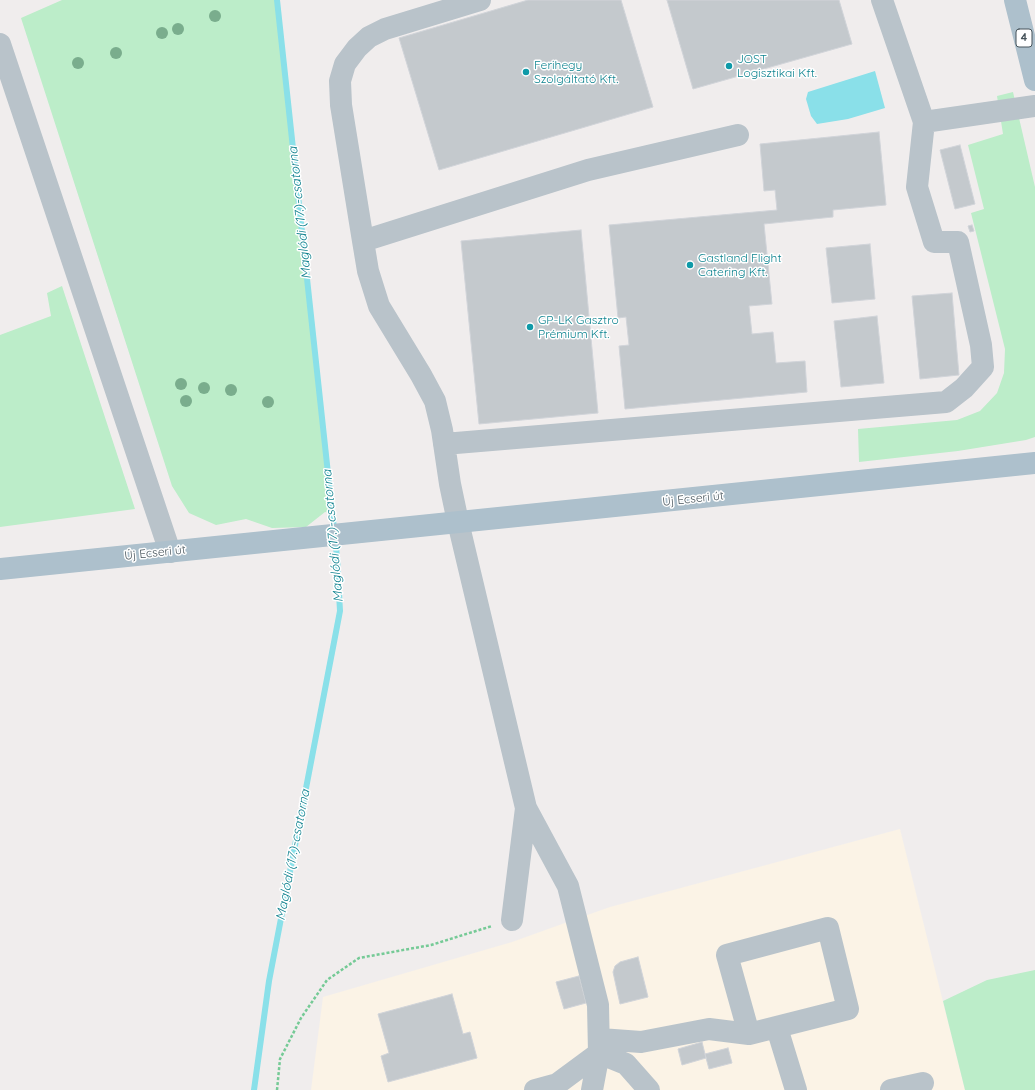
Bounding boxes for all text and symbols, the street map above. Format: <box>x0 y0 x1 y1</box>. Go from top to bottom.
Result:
road number: 4 <box>1016 29 1032 47</box>
place label: JOST Logisztikai Kft. <box>737 52 817 80</box>
place label: Ferihegy Szolgáltató Kft. <box>534 58 618 86</box>
marker: JOST Logisztikai Kft. <box>724 61 734 71</box>
marker: Ferihegy Szolgáltató Kft. <box>521 67 531 77</box>
water label: Maglódi (17.)-csatorna <box>285 146 315 280</box>
place label: Gastland Flight Catering Kft. <box>698 251 781 279</box>
marker: Gastland Flight Catering Kft. <box>685 260 695 270</box>
place label: GP-LK Gasztro Prémium Kft. <box>538 313 619 341</box>
marker: GP-LK Gasztro Prémium Kft. <box>525 322 535 332</box>
water label: Maglódi (17.)-csatorna <box>319 469 347 603</box>
street label: Új Ecseri út <box>662 489 724 509</box>
street label: Új Ecseri út <box>124 543 186 563</box>
water label: Maglódi (17.)-csatorna <box>273 788 313 922</box>

